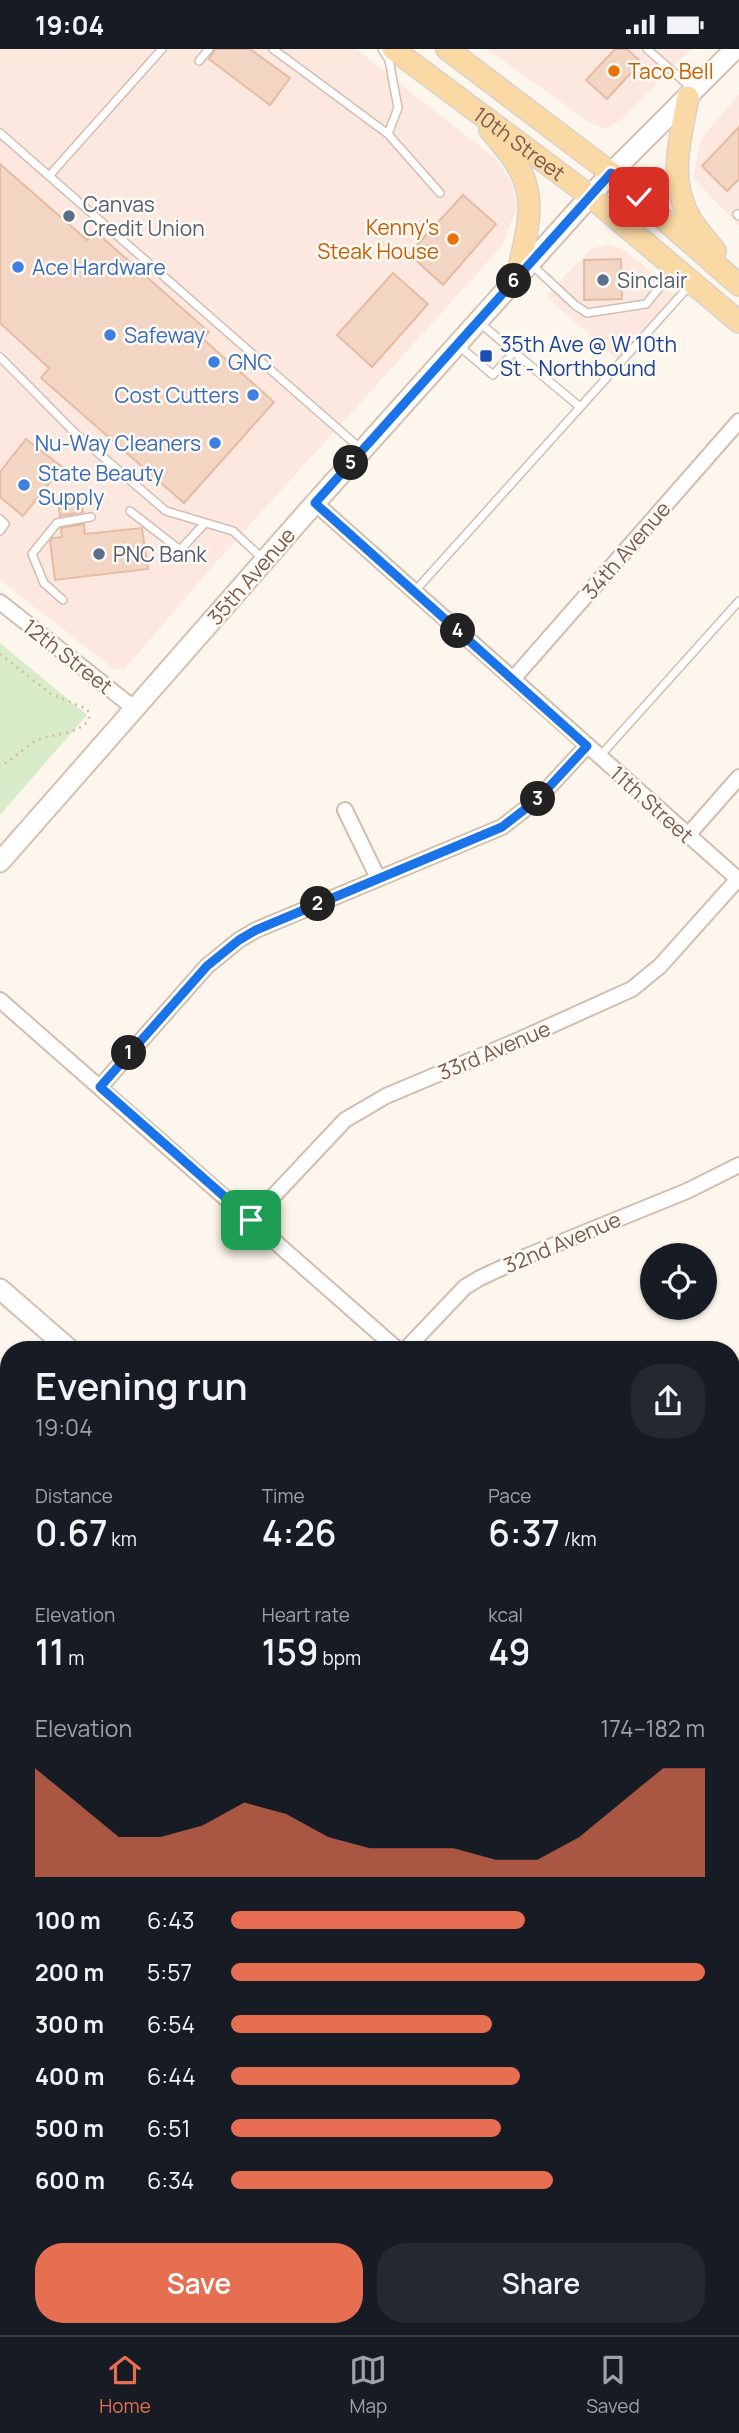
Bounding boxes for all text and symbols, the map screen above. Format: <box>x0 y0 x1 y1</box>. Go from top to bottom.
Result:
text: 19:04 <box>35 7 104 43</box>
place label: Taco Bell <box>628 57 714 85</box>
marker: Taco Bell <box>606 63 622 79</box>
street label: 10th Street <box>468 100 571 187</box>
pin <box>609 167 669 227</box>
icon: check <box>620 178 658 216</box>
place label: Canvas Credit Union <box>83 190 205 242</box>
marker: Canvas Credit Union <box>61 208 77 224</box>
place label: Kenny's Steak House <box>317 213 439 265</box>
marker: Kenny's Steak House <box>445 231 461 247</box>
place label: Ace Hardware <box>32 253 166 281</box>
marker: Ace Hardware <box>10 259 26 275</box>
pin: 6 <box>496 264 532 299</box>
place label: Sinclair <box>617 266 688 294</box>
text: 6 <box>508 267 519 293</box>
marker: Sinclair <box>595 272 611 288</box>
place label: Safeway <box>124 321 205 349</box>
marker: Safeway <box>102 327 118 343</box>
place label: 35th Ave @ W 10th St - Northbound <box>500 330 677 382</box>
place label: GNC <box>228 348 272 376</box>
marker: 35th Ave @ W 10th St - Northbound <box>478 348 494 364</box>
marker: GNC <box>206 354 222 370</box>
place label: Cost Cutters <box>115 381 239 409</box>
marker: Cost Cutters <box>245 387 261 403</box>
place label: Nu-Way Cleaners <box>35 429 201 457</box>
marker: Nu-Way Cleaners <box>207 435 223 451</box>
pin: 5 <box>334 445 368 481</box>
text: 5 <box>345 449 356 475</box>
place label: State Beauty Supply <box>38 459 164 511</box>
marker: State Beauty Supply <box>16 477 32 493</box>
street label: 34th Avenue <box>576 495 676 605</box>
street label: 35th Avenue <box>201 521 301 631</box>
place label: PNC Bank <box>113 540 207 568</box>
marker: PNC Bank <box>91 546 107 562</box>
street label: 12th Street <box>17 612 119 700</box>
pin: 4 <box>440 613 476 649</box>
text: 4 <box>452 617 463 643</box>
street label: 11th Street <box>604 759 700 849</box>
pin: 3 <box>520 781 556 817</box>
text: 3 <box>532 785 543 811</box>
pin: 2 <box>300 887 336 921</box>
text: 2 <box>312 890 323 916</box>
street label: 33rd Avenue <box>434 1014 554 1086</box>
pin: 1 <box>111 1035 146 1070</box>
text: 1 <box>124 1039 133 1065</box>
pin <box>221 1190 281 1250</box>
icon: arrive <box>232 1201 270 1239</box>
street label: 32nd Avenue <box>499 1205 625 1279</box>
map controls <box>640 1243 717 1320</box>
button: locate <box>640 1243 717 1320</box>
text: Evening run <box>35 1359 248 1411</box>
button: share <box>631 1364 705 1438</box>
text: 19:04 <box>35 1411 93 1443</box>
text: Distance <box>35 1483 113 1509</box>
text: Time <box>262 1483 305 1509</box>
text: Pace <box>488 1483 531 1509</box>
text: 0.67 <box>35 1509 108 1557</box>
text: 4:26 <box>262 1509 337 1557</box>
text: 6:37 <box>488 1509 560 1557</box>
text: km <box>108 1526 137 1552</box>
text: /km <box>560 1526 597 1552</box>
text: Elevation <box>35 1602 115 1628</box>
text: Heart rate <box>262 1602 350 1628</box>
text: kcal <box>488 1602 523 1628</box>
text: 11 <box>35 1628 65 1676</box>
text: 159 <box>262 1628 319 1676</box>
text: 49 <box>488 1628 530 1676</box>
text: m <box>65 1645 84 1671</box>
text: bpm <box>319 1645 361 1671</box>
text: Elevation <box>35 1712 132 1744</box>
text: 174–182 m <box>600 1712 705 1744</box>
text: 100 m <box>35 1904 101 1936</box>
text: 6:43 <box>147 1904 194 1936</box>
text: 200 m <box>35 1956 104 1988</box>
text: 5:57 <box>147 1956 192 1988</box>
text: 300 m <box>35 2008 104 2040</box>
text: 6:54 <box>147 2008 195 2040</box>
text: 400 m <box>35 2060 105 2092</box>
text: 6:44 <box>147 2060 196 2092</box>
text: 500 m <box>35 2112 104 2144</box>
text: 6:51 <box>147 2112 190 2144</box>
text: 600 m <box>35 2164 105 2196</box>
text: 6:34 <box>147 2164 194 2196</box>
button: Save <box>35 2243 363 2323</box>
button: Share <box>377 2243 705 2323</box>
tab: Home <box>99 2351 151 2419</box>
tab: Map <box>349 2351 387 2419</box>
tab: Saved <box>586 2351 640 2419</box>

